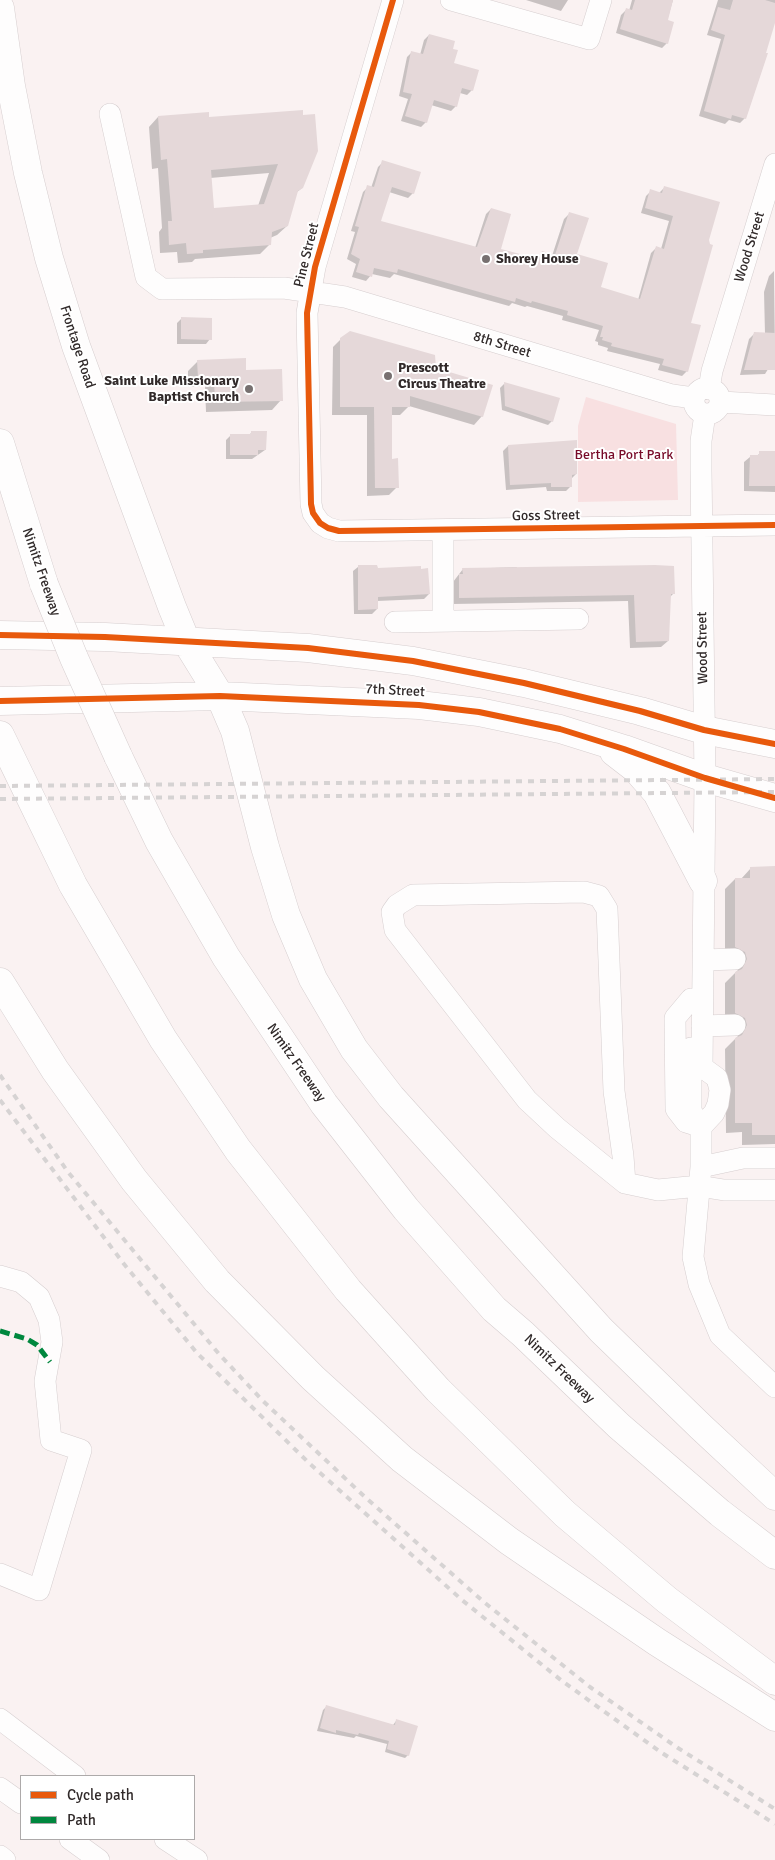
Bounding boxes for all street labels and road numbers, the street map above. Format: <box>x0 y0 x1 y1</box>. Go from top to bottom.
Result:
street label: Wood Street <box>731 210 769 284</box>
street label: Pine Street <box>291 221 323 289</box>
street label: Frontage Road <box>56 303 98 391</box>
street label: 8th Street <box>471 328 533 362</box>
street label: Goss Street <box>512 507 580 525</box>
street label: Nimitz Freeway <box>18 526 64 618</box>
street label: Wood Street <box>694 611 712 685</box>
street label: 7th Street <box>365 681 425 701</box>
street label: Nimitz Freeway <box>263 1021 329 1105</box>
street label: Nimitz Freeway <box>520 1331 598 1407</box>

